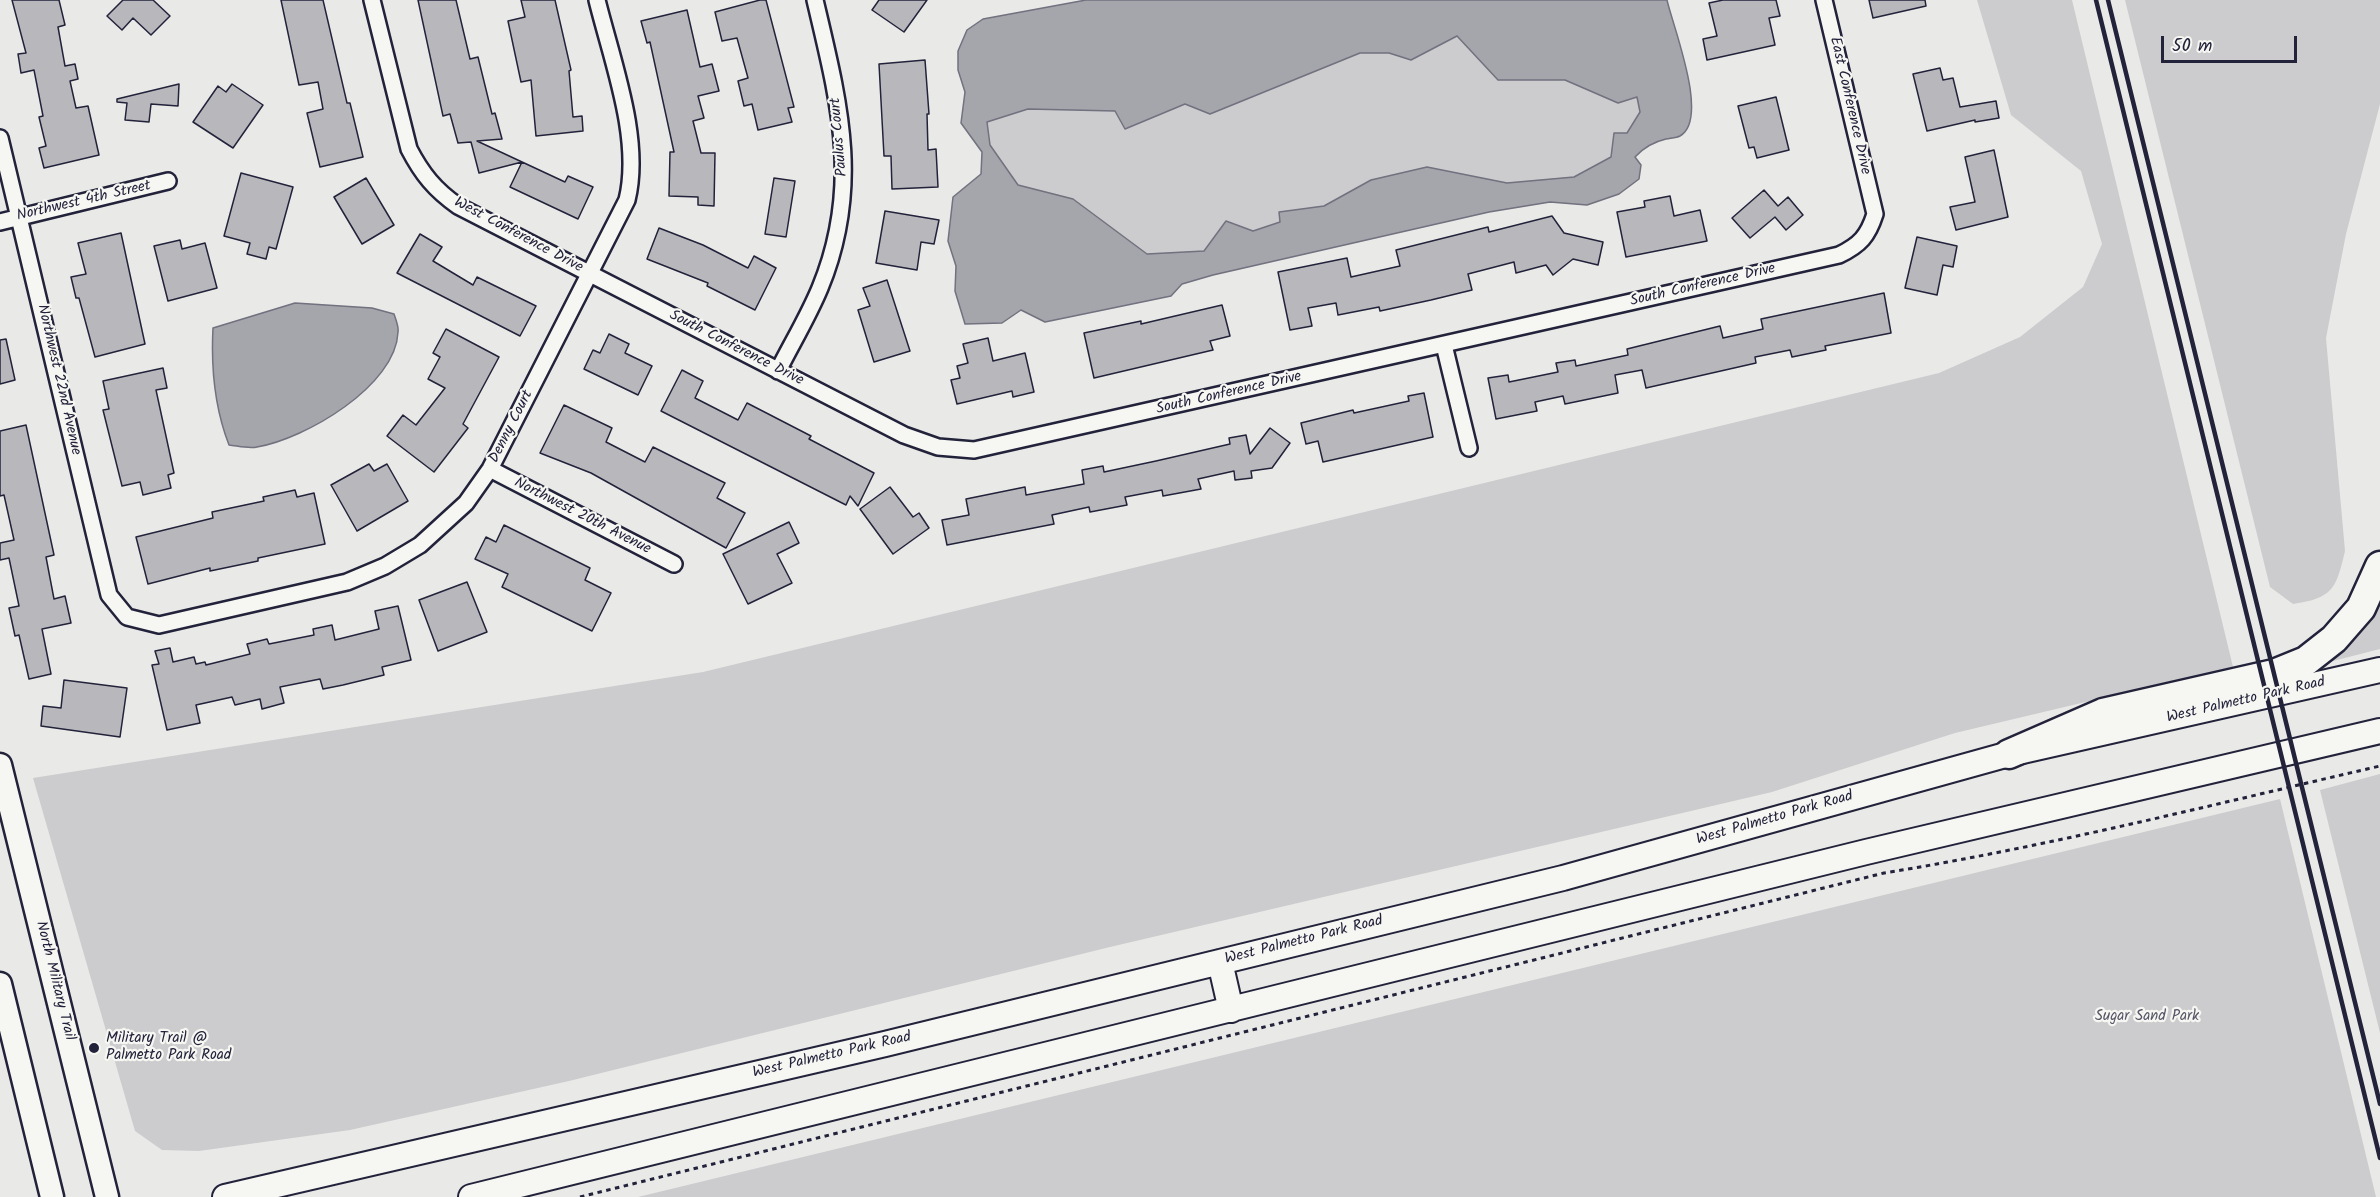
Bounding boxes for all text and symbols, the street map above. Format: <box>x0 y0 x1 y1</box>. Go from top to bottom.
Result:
scale bar <box>2164 24 2300 62</box>
text: 50 m <box>2172 32 2212 61</box>
street label: East Conference Drive <box>1824 35 1874 177</box>
street label: Paulus Court <box>828 97 852 177</box>
street label: Northwest 4th Street <box>15 178 153 226</box>
street label: West Conference Drive <box>451 194 585 278</box>
street label: South Conference Drive <box>1629 261 1777 311</box>
street label: Northwest 22nd Avenue <box>32 303 84 457</box>
street label: South Conference Drive <box>666 307 806 391</box>
street label: South Conference Drive <box>1155 369 1303 419</box>
street label: Denny Court <box>486 388 538 466</box>
street label: Northwest 20th Avenue <box>511 475 653 559</box>
street label: West Palmetto Park Road <box>2165 674 2327 728</box>
street label: West Palmetto Park Road <box>1695 788 1855 850</box>
street label: West Palmetto Park Road <box>1223 913 1385 969</box>
street label: North Military Trail <box>30 919 78 1043</box>
park label: Sugar Sand Park <box>2095 1008 2199 1026</box>
street label: West Palmetto Park Road <box>751 1029 913 1083</box>
place label: Military Trail @ Palmetto Park Road <box>106 1030 231 1065</box>
marker: Military Trail @ Palmetto Park Road <box>87 1041 101 1055</box>

